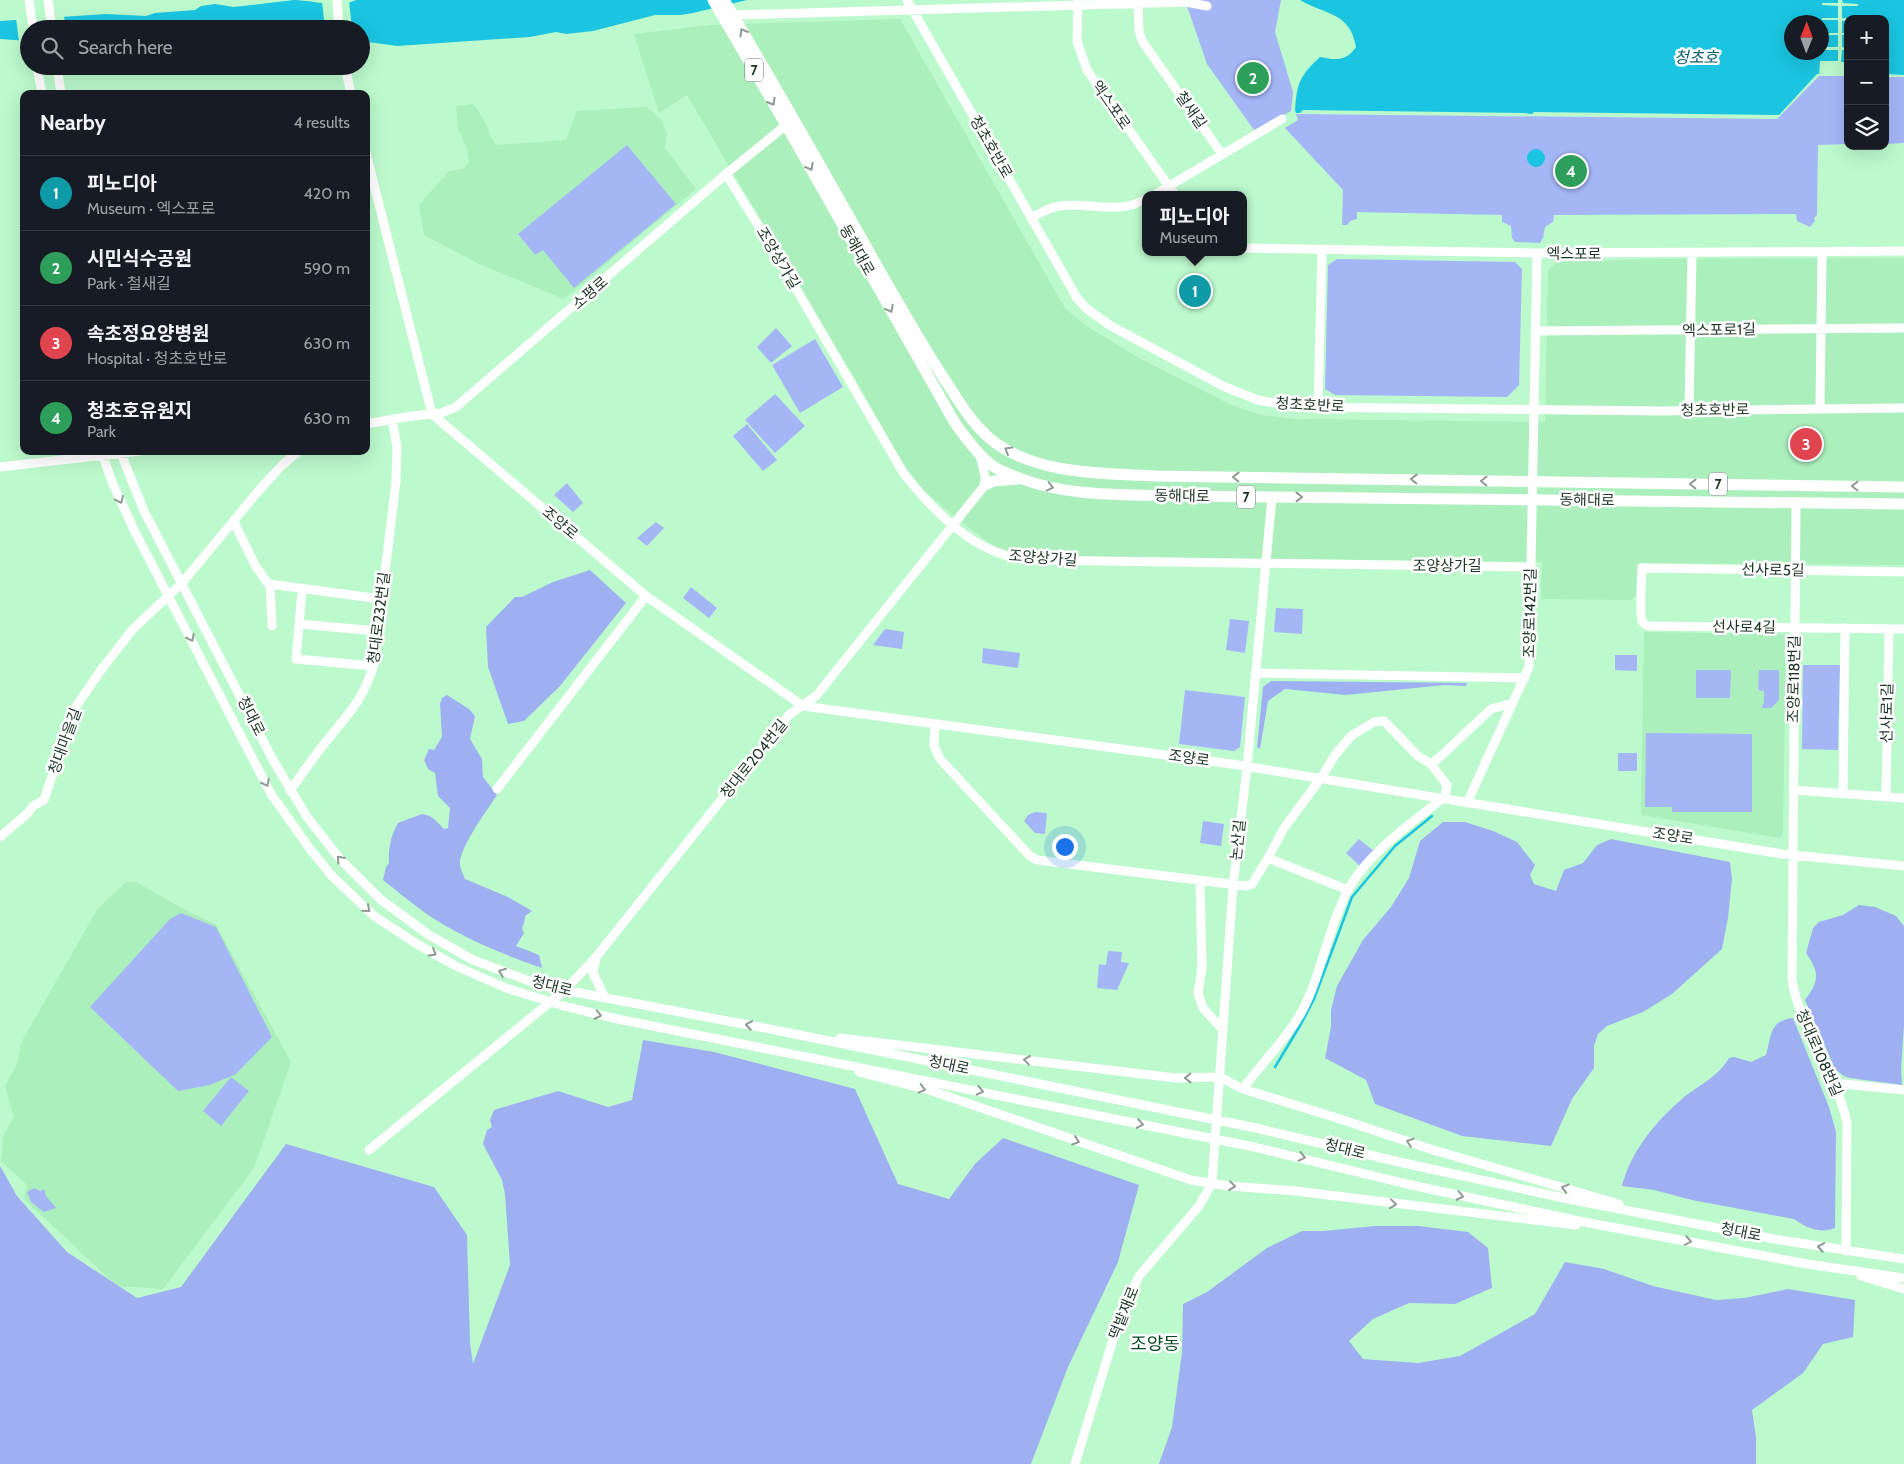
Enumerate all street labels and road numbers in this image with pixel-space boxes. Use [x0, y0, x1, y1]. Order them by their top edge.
road number: 7 [745, 58, 763, 82]
street label: 엑스포로 [1088, 77, 1134, 133]
street label: 철새길 [1172, 88, 1210, 132]
street label: 청초호반로 [966, 113, 1016, 181]
street label: 동해대로 [836, 221, 878, 279]
street label: 조양상가길 [753, 224, 803, 292]
street label: 엑스포로 [1546, 245, 1602, 263]
street label: 소평로 [568, 273, 612, 313]
street label: 엑스포로1길 [1682, 320, 1756, 340]
street label: 청초호반로 [1275, 394, 1345, 416]
street label: 청초호반로 [1680, 400, 1750, 420]
road number: 7 [1709, 472, 1727, 496]
road number: 7 [1237, 486, 1255, 508]
street label: 동해대로 [1154, 487, 1210, 505]
street label: 동해대로 [1559, 491, 1615, 509]
street label: 조양로 [538, 503, 582, 543]
street label: 조양상가길 [1008, 547, 1078, 569]
street label: 조양상가길 [1412, 557, 1482, 575]
street label: 선사로5길 [1741, 560, 1805, 580]
street label: 조양로142번길 [1520, 568, 1540, 658]
street label: 청대로232번길 [364, 571, 394, 665]
street label: 선사로4길 [1712, 617, 1776, 637]
street label: 조양로118번길 [1784, 635, 1804, 723]
street label: 선사로1길 [1877, 683, 1897, 743]
street label: 청대로 [234, 693, 268, 739]
street label: 청대마을길 [45, 705, 85, 777]
street label: 청대로204번길 [717, 716, 791, 802]
street label: 조양로 [1167, 746, 1211, 770]
street label: 논산길 [1227, 818, 1249, 862]
street label: 조양로 [1651, 824, 1695, 848]
street label: 청대로 [530, 972, 574, 1000]
street label: 청대로108번길 [1792, 1007, 1846, 1099]
street label: 청대로 [927, 1052, 971, 1078]
street label: 청대로 [1323, 1135, 1367, 1163]
street label: 청대로 [1719, 1219, 1763, 1245]
street label: 떡밭재로 [1105, 1284, 1143, 1342]

